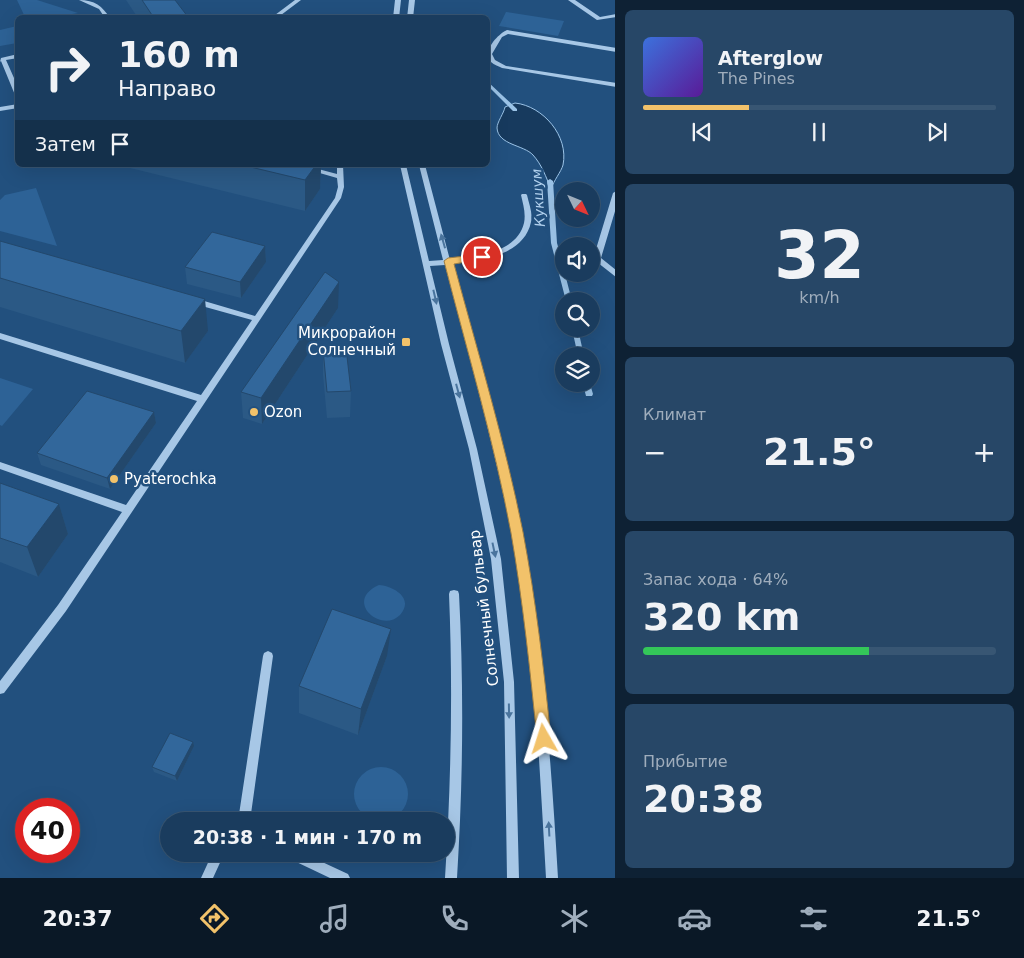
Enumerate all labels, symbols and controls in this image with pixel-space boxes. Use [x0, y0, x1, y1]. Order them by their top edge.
icon: right [35, 35, 100, 100]
text: 160 m [118, 35, 240, 75]
text: Afterglow [718, 47, 823, 69]
text: The Pines [718, 69, 795, 88]
text: Направо [118, 76, 216, 101]
icon: previous [688, 118, 716, 146]
icon: pause [805, 118, 833, 146]
icon: next [923, 118, 951, 146]
icon: arrive [106, 130, 134, 158]
text: Затем [35, 133, 96, 155]
water label: Кукшум [528, 168, 548, 228]
north arrow [555, 182, 600, 228]
map controls [555, 182, 600, 392]
text: 32 [774, 218, 865, 293]
one-way arrow [438, 233, 446, 248]
pin [461, 236, 503, 278]
button: sound [555, 237, 600, 282]
icon: arrive [468, 243, 496, 271]
text: km/h [799, 288, 840, 307]
one-way arrow [431, 290, 439, 305]
button: search [555, 292, 600, 337]
place label: Микрорайон Солнечный [298, 324, 396, 359]
marker: Микрорайон Солнечный [400, 336, 412, 348]
button: layers [555, 347, 600, 392]
one-way arrow [454, 384, 462, 399]
place label: Ozon [264, 403, 302, 421]
text: Климат [643, 405, 706, 424]
marker: Ozon [248, 406, 260, 418]
text: 21.5° [763, 430, 876, 474]
text: − [643, 436, 666, 469]
text: + [973, 436, 996, 469]
place label: Pyaterochka [124, 470, 217, 488]
marker: Pyaterochka [108, 473, 120, 485]
street label: Солнечный бульвар [465, 529, 503, 687]
one-way arrow [490, 542, 498, 557]
text: Запас хода · 64% [643, 570, 788, 589]
text: 320 km [643, 595, 800, 639]
one-way arrow [506, 704, 514, 720]
position arrow [517, 712, 569, 764]
text: Прибытие [643, 752, 728, 771]
text: 20:38 [643, 777, 764, 821]
speed limit sign: 40 [15, 798, 80, 863]
one-way arrow [545, 821, 553, 837]
text: 20:38 · 1 мин · 170 m [193, 826, 422, 848]
icon: directions [197, 901, 232, 936]
icon: music [317, 901, 352, 936]
icon: phone [437, 901, 472, 936]
icon: climate [557, 901, 592, 936]
icon: car [677, 901, 712, 936]
icon: filters [796, 901, 831, 936]
text: 20:37 [42, 906, 112, 931]
text: 21.5° [916, 906, 982, 931]

